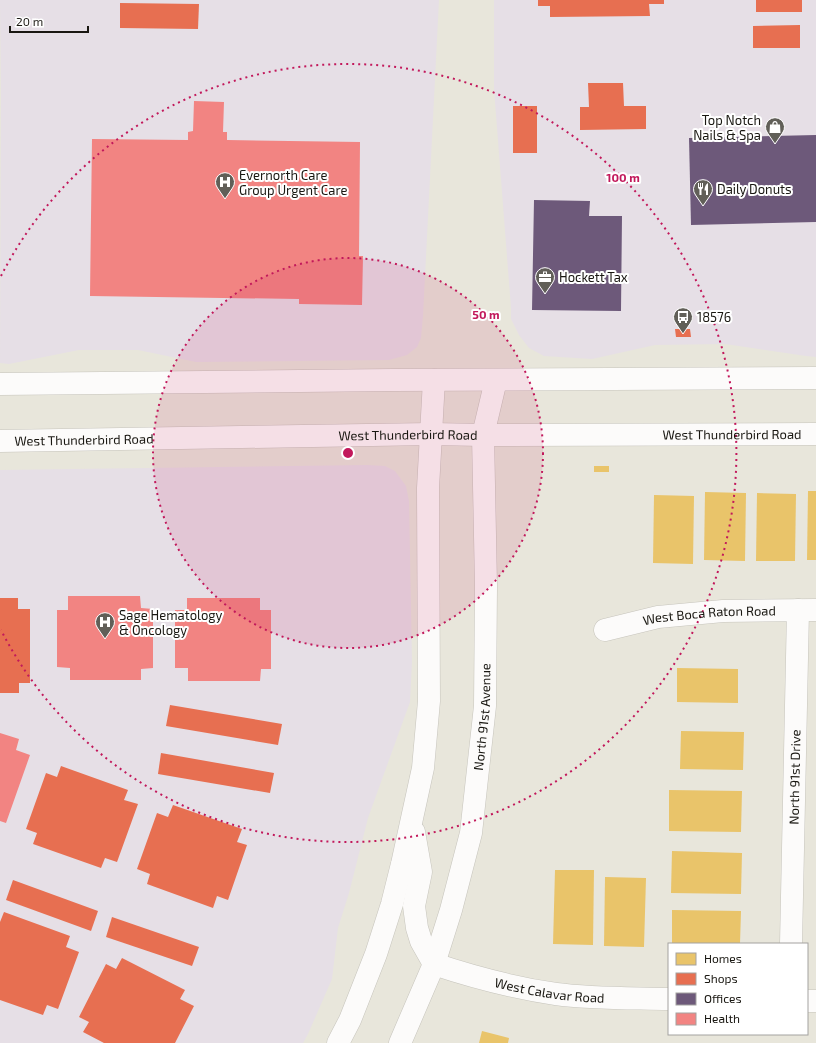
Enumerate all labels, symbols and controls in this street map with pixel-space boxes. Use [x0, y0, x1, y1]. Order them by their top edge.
scale bar [10, 8, 88, 34]
text: 20 m [16, 14, 43, 28]
place label: Top Notch Nails & Spa [693, 112, 761, 143]
shop icon: Top Notch Nails & Spa [764, 116, 786, 144]
place label: Evernorth Care Group Urgent Care [239, 167, 347, 198]
text: 100 m [606, 170, 640, 184]
hospital icon: Evernorth Care Group Urgent Care [214, 171, 236, 199]
restaurant icon: Daily Donuts [692, 178, 714, 206]
place label: Daily Donuts [717, 181, 792, 197]
office icon: Hockett Tax [534, 266, 556, 294]
place label: Hockett Tax [559, 269, 628, 285]
bus stop icon: 18576 [672, 306, 694, 334]
text: 50 m [472, 307, 500, 321]
place label: 18576 [697, 309, 731, 325]
street label: West Thunderbird Road [338, 426, 478, 444]
street label: West Thunderbird Road [662, 426, 802, 442]
street label: West Thunderbird Road [14, 431, 154, 449]
centre of rings [341, 446, 355, 460]
street label: West Boca Raton Road [641, 602, 776, 628]
place label: Sage Hematology & Oncology [119, 607, 223, 638]
hospital icon: Sage Hematology & Oncology [94, 611, 116, 639]
street label: North 91st Avenue [470, 663, 493, 771]
street label: North 91st Drive [786, 729, 803, 825]
legend [668, 943, 808, 1035]
text: Homes [704, 951, 742, 965]
text: Shops [704, 971, 738, 985]
street label: West Calavar Road [493, 974, 605, 1006]
text: Offices [704, 991, 741, 1005]
text: Health [704, 1011, 740, 1025]

